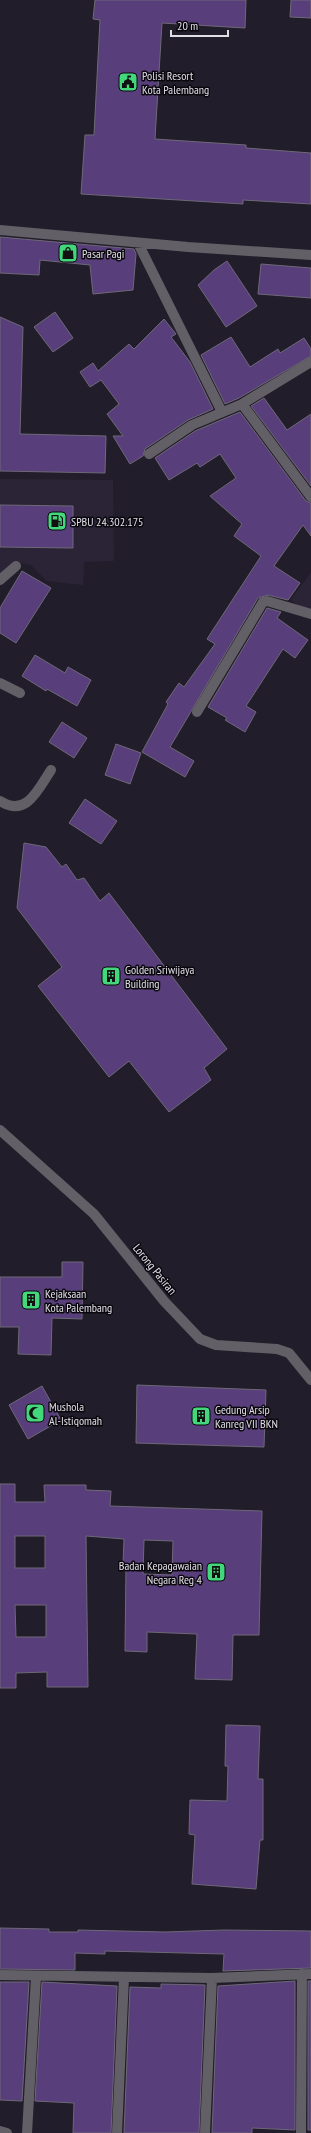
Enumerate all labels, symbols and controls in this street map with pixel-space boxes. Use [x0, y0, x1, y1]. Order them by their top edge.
scale bar [171, 12, 228, 38]
text: 20 m [177, 18, 198, 33]
place label: Polisi Resort Kota Palembang [142, 68, 209, 97]
public building icon: Polisi Resort Kota Palembang [117, 71, 139, 93]
shop icon: Pasar Pagi [57, 242, 79, 264]
place label: Pasar Pagi [82, 246, 124, 261]
fuel station icon: SPBU 24.302.175 [46, 510, 68, 532]
place label: SPBU 24.302.175 [71, 514, 143, 529]
place label: Golden Sriwijaya Building [125, 962, 194, 991]
building icon: Golden Sriwijaya Building [100, 965, 122, 987]
street label: Lorong Pasiran [130, 1241, 180, 1297]
place label: Kejaksaan Kota Palembang [45, 1286, 112, 1315]
building icon: Kejaksaan Kota Palembang [20, 1289, 42, 1311]
place label: Mushola Al-Istiqomah [49, 1399, 102, 1428]
mosque icon: Mushola Al-Istiqomah [24, 1402, 46, 1424]
place label: Gedung Arsip Kanreg VII BKN [215, 1402, 278, 1431]
building icon: Gedung Arsip Kanreg VII BKN [190, 1405, 212, 1427]
place label: Badan Kepagawaian Negara Reg 4 [119, 1558, 203, 1587]
building icon: Badan Kepagawaian Negara Reg 4 [205, 1561, 227, 1583]

